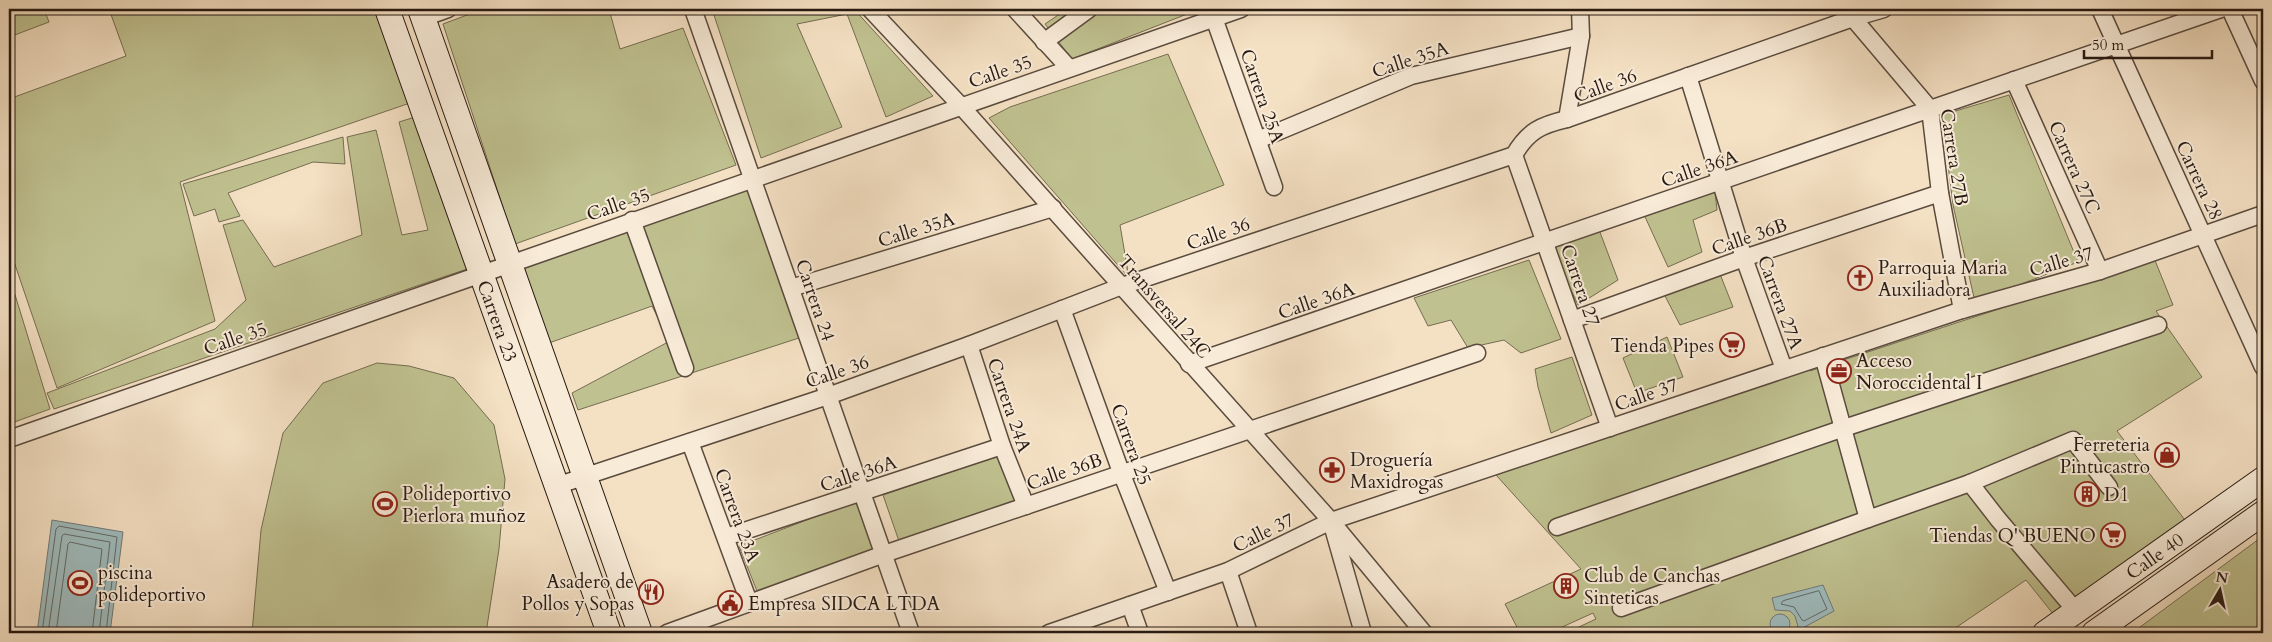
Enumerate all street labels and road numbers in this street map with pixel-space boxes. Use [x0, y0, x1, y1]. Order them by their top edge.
street label: Calle 35A [1369, 35, 1452, 85]
street label: Carrera 25A [1234, 46, 1291, 148]
street label: Calle 35 [965, 49, 1036, 95]
street label: Calle 36 [1570, 63, 1641, 109]
street label: Carrera 27B [1934, 107, 1975, 208]
street label: Carrera 27C [2042, 117, 2106, 218]
street label: Carrera 28 [2169, 136, 2229, 224]
street label: Calle 36A [1658, 144, 1741, 194]
street label: Calle 35 [583, 182, 654, 228]
street label: Calle 35A [875, 206, 958, 254]
street label: Calle 36 [1183, 211, 1254, 257]
street label: Calle 36B [1708, 212, 1791, 262]
street label: Calle 37 [2026, 240, 2097, 283]
street label: Carrera 27 [1554, 241, 1606, 330]
street label: Transversal 24C [1112, 249, 1217, 364]
street label: Carrera 27A [1751, 252, 1809, 353]
street label: Carrera 24 [789, 256, 841, 345]
street label: Calle 36A [1275, 276, 1358, 326]
street label: Carrera 23 [471, 277, 523, 366]
street label: Calle 35 [200, 316, 271, 362]
street label: Calle 36 [802, 349, 873, 395]
street label: Carrera 24A [981, 355, 1038, 457]
street label: Calle 37 [1611, 372, 1682, 418]
street label: Carrera 25 [1104, 400, 1158, 489]
street label: Calle 36B [1023, 447, 1106, 497]
street label: Calle 36A [817, 449, 900, 499]
street label: Carrera 23A [708, 465, 766, 566]
street label: Calle 37 [1228, 507, 1299, 559]
street label: Calle 40 [2121, 527, 2190, 586]

